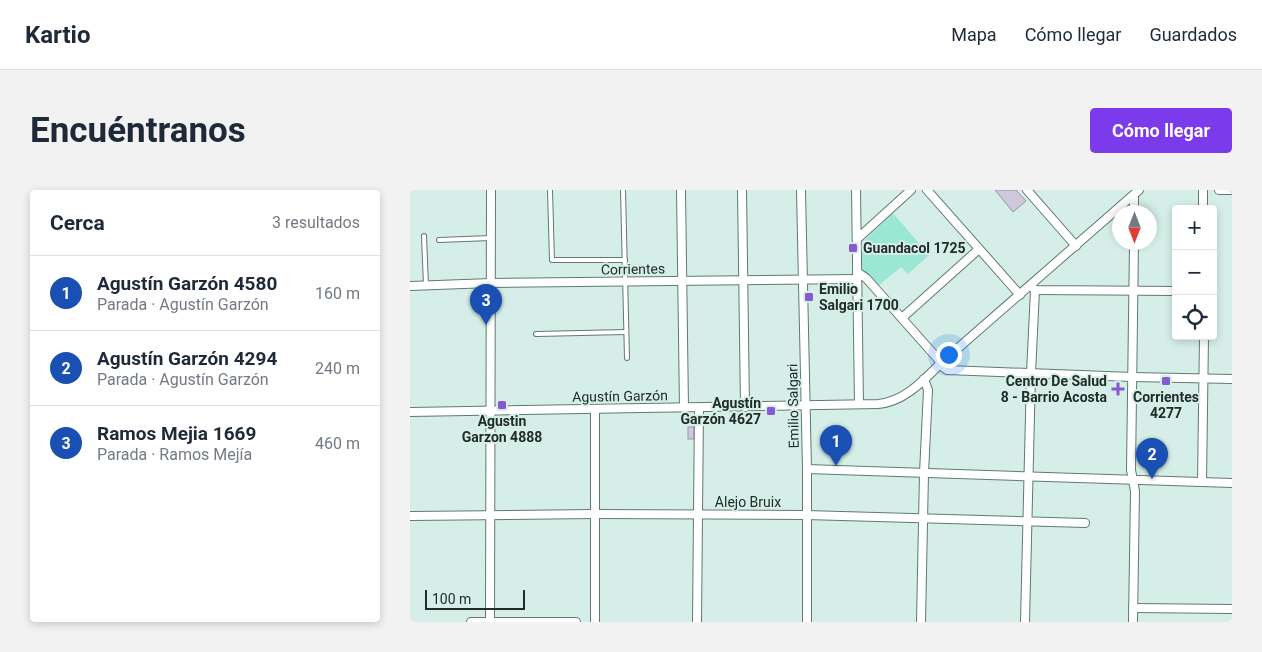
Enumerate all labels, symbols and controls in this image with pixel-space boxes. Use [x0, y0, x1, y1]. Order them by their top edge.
text: Kartio [25, 21, 91, 49]
text: Mapa [951, 24, 997, 45]
text: Cómo llegar [1025, 24, 1121, 45]
text: Guardados [1149, 24, 1237, 45]
button: Cómo llegar [1090, 108, 1232, 153]
text: Encuéntranos [30, 110, 246, 151]
north arrow [1112, 205, 1157, 250]
map controls [1172, 205, 1217, 340]
button: + [1172, 205, 1217, 250]
text: Cerca [50, 211, 105, 235]
text: 3 resultados [272, 213, 360, 232]
place label: Guandacol 1725 [863, 240, 966, 256]
marker: Guandacol 1725 [847, 242, 859, 254]
button: − [1172, 250, 1217, 295]
street label: Corrientes [601, 260, 665, 278]
text: Agustín Garzón 4580 [97, 272, 277, 295]
place label: Emilio Salgari 1700 [819, 281, 899, 313]
text: 1 [61, 284, 71, 303]
text: 160 m [315, 284, 360, 303]
pin: 3 [470, 284, 502, 325]
marker: Emilio Salgari 1700 [803, 291, 815, 303]
text: Parada · Agustín Garzón [97, 295, 269, 314]
button: locate [1172, 295, 1217, 340]
your location [936, 342, 962, 368]
text: Agustín Garzón 4294 [97, 347, 277, 370]
text: 2 [61, 359, 71, 378]
text: 240 m [315, 359, 360, 378]
street label: Emilio Salgari [784, 363, 802, 449]
text: Parada · Agustín Garzón [97, 370, 269, 389]
place label: Centro De Salud 8 - Barrio Acosta [1001, 373, 1107, 405]
marker: Corrientes 4277 [1160, 375, 1172, 387]
marker: Centro De Salud 8 - Barrio Acosta [1111, 382, 1125, 396]
street label: Agustín Garzón [572, 387, 668, 405]
place label: Corrientes 4277 [1133, 389, 1199, 421]
place label: Agustín Garzón 4627 [680, 395, 761, 427]
marker: Agustin Garzon 4888 [496, 399, 508, 411]
marker: Agustín Garzón 4627 [765, 405, 777, 417]
place label: Agustin Garzon 4888 [462, 413, 542, 445]
text: Ramos Mejia 1669 [97, 422, 256, 445]
pin: 1 [820, 425, 852, 466]
text: 3 [61, 434, 71, 453]
text: 460 m [315, 434, 360, 453]
pin: 2 [1136, 438, 1168, 479]
text: Parada · Ramos Mejía [97, 445, 252, 464]
street label: Alejo Bruix [715, 494, 781, 510]
scale bar [425, 587, 525, 610]
text: 100 m [432, 591, 471, 607]

